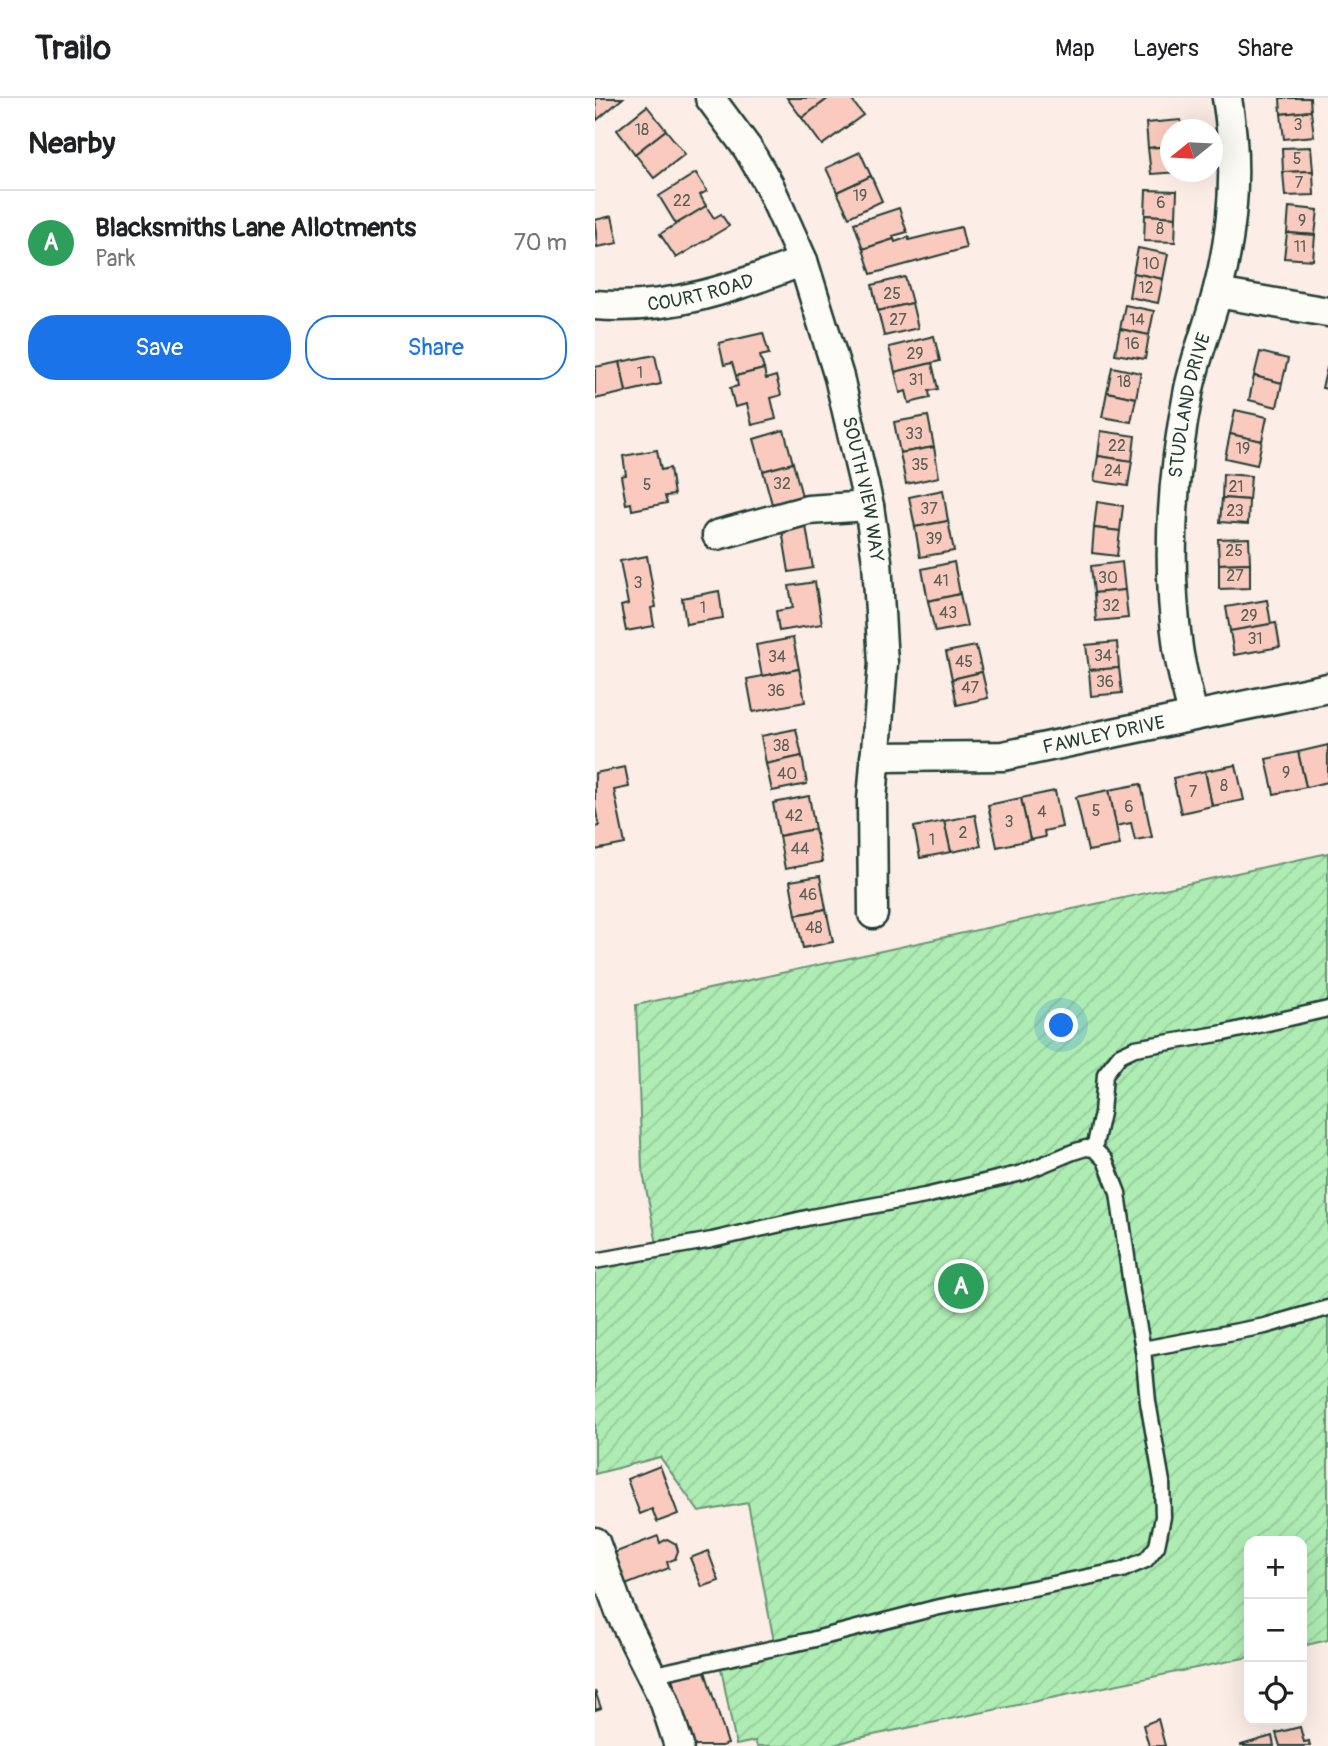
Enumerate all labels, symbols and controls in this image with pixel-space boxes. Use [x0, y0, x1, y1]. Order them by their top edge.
text: Trailo [35, 28, 111, 69]
text: Map [1055, 34, 1095, 63]
text: Layers [1133, 34, 1199, 63]
text: Share [1237, 34, 1293, 63]
house number: 3 [1294, 115, 1303, 135]
north arrow [1160, 119, 1223, 182]
house number: 18 [635, 120, 649, 140]
text: Nearby [28, 125, 115, 162]
house number: 5 [1293, 149, 1301, 169]
house number: 7 [1295, 173, 1304, 193]
house number: 19 [853, 186, 867, 206]
house number: 22 [673, 191, 691, 211]
house number: 6 [1156, 193, 1166, 213]
house number: 9 [1298, 211, 1306, 231]
text: Blacksmiths Lane Allotments [95, 212, 416, 244]
house number: 8 [1156, 219, 1164, 239]
text: A [44, 228, 58, 257]
text: 70 m [514, 228, 567, 257]
house number: 11 [1294, 237, 1306, 257]
text: Park [95, 244, 135, 273]
house number: 10 [1142, 254, 1160, 274]
street label: COURT ROAD [646, 268, 757, 317]
house number: 12 [1138, 278, 1154, 298]
house number: 25 [883, 284, 901, 304]
house number: 27 [889, 310, 907, 330]
house number: 14 [1129, 310, 1145, 330]
button: Save [28, 315, 291, 380]
button: Share [305, 315, 567, 380]
street label: STUDLAND DRIVE [1164, 330, 1216, 479]
house number: 16 [1124, 334, 1140, 354]
house number: 29 [906, 344, 924, 364]
house number: 1 [637, 363, 643, 383]
house number: 31 [908, 370, 924, 390]
house number: 18 [1117, 372, 1131, 392]
street label: SOUTH VIEW WAY [837, 414, 889, 564]
house number: 33 [905, 424, 923, 444]
house number: 22 [1108, 436, 1126, 456]
house number: 19 [1236, 439, 1250, 459]
house number: 35 [911, 455, 929, 475]
house number: 24 [1104, 461, 1122, 481]
house number: 32 [773, 474, 791, 494]
house number: 5 [643, 475, 651, 495]
house number: 21 [1228, 477, 1244, 497]
house number: 37 [920, 499, 938, 519]
house number: 23 [1226, 501, 1244, 521]
house number: 39 [925, 529, 943, 549]
house number: 25 [1225, 541, 1243, 561]
house number: 27 [1226, 566, 1244, 586]
house number: 30 [1098, 568, 1118, 588]
house number: 41 [933, 571, 949, 591]
house number: 3 [634, 573, 643, 593]
house number: 32 [1102, 596, 1120, 616]
house number: 1 [700, 598, 706, 618]
house number: 43 [939, 603, 957, 623]
house number: 29 [1240, 606, 1258, 626]
house number: 31 [1247, 629, 1263, 649]
house number: 34 [1094, 646, 1112, 666]
house number: 34 [768, 647, 786, 667]
house number: 45 [955, 652, 973, 672]
house number: 36 [1096, 672, 1114, 692]
house number: 47 [961, 678, 979, 698]
house number: 36 [767, 681, 785, 701]
street label: FAWLEY DRIVE [1041, 710, 1167, 759]
house number: 38 [773, 736, 790, 756]
house number: 9 [1282, 763, 1290, 783]
house number: 40 [777, 764, 797, 784]
house number: 8 [1220, 776, 1228, 796]
house number: 7 [1189, 782, 1198, 802]
house number: 6 [1124, 797, 1134, 817]
house number: 5 [1092, 801, 1100, 821]
house number: 4 [1037, 802, 1047, 822]
house number: 42 [785, 806, 803, 826]
house number: 3 [1005, 812, 1014, 832]
house number: 2 [959, 823, 968, 843]
house number: 1 [929, 830, 935, 850]
house number: 44 [791, 839, 809, 859]
house number: 46 [799, 885, 817, 905]
house number: 48 [805, 918, 823, 938]
your location [1044, 1008, 1078, 1042]
pin: A [938, 1260, 984, 1312]
map controls [1244, 1536, 1307, 1725]
button: + [1244, 1536, 1307, 1599]
button: − [1244, 1599, 1307, 1662]
button: locate [1244, 1662, 1307, 1725]

